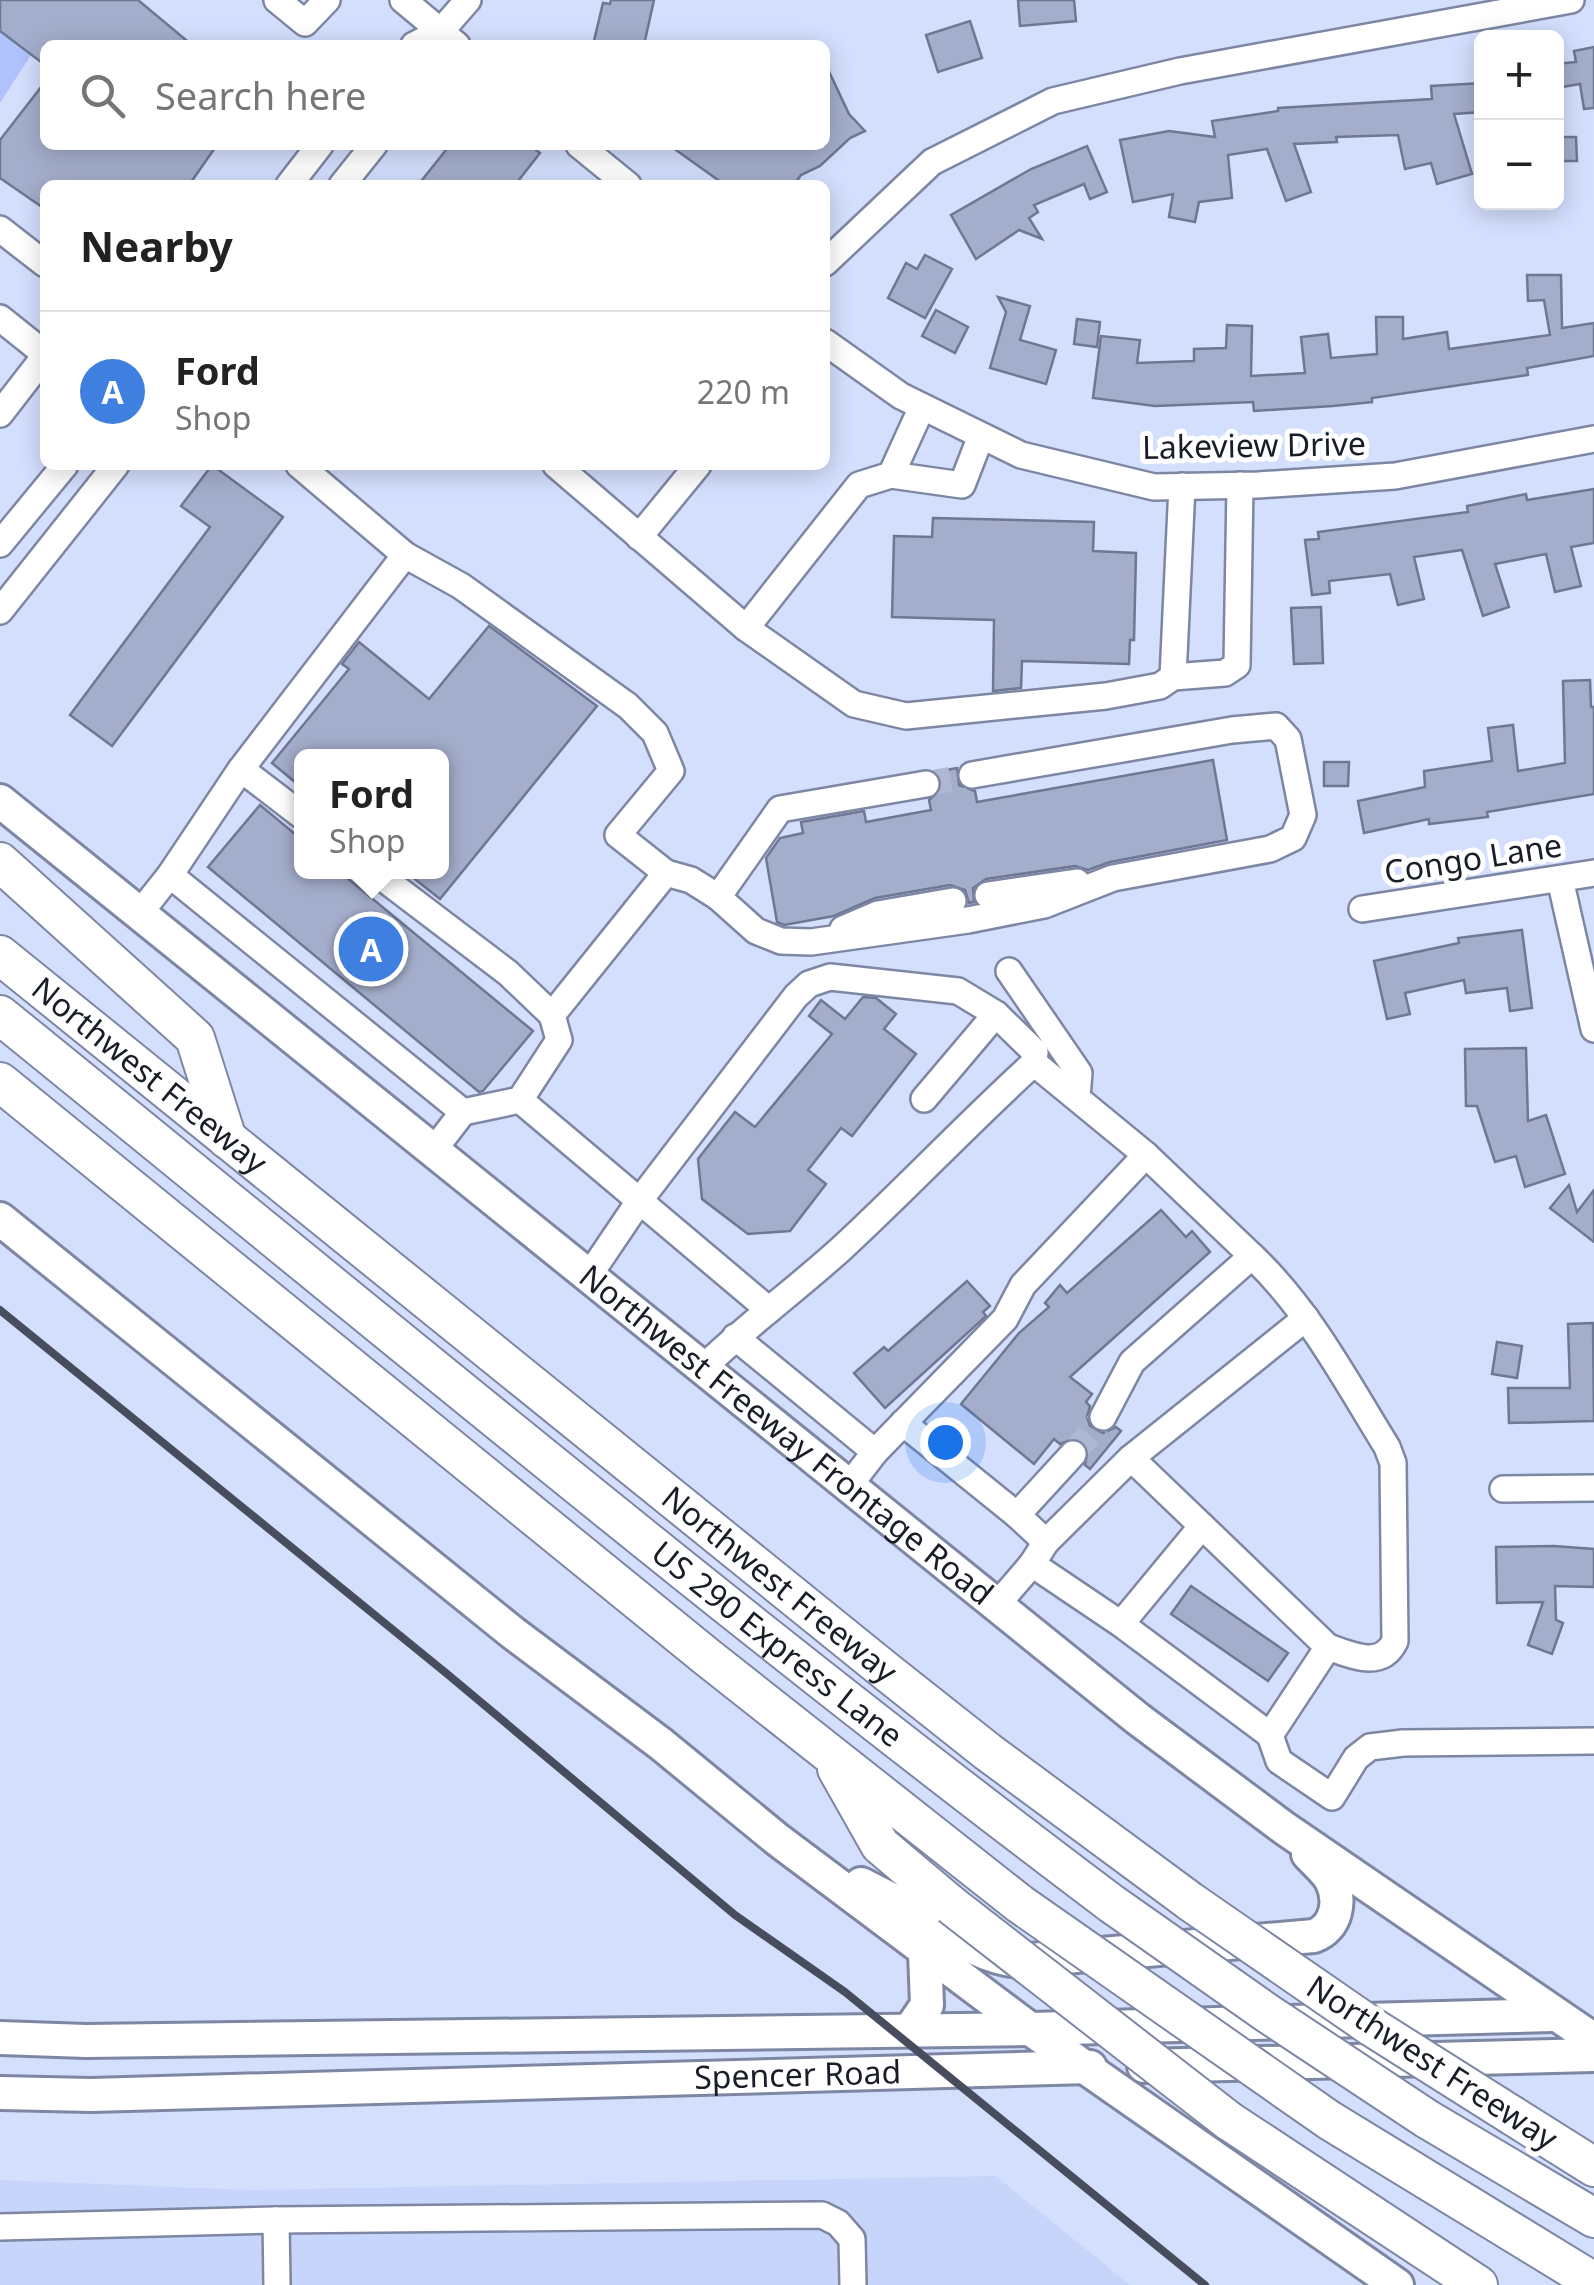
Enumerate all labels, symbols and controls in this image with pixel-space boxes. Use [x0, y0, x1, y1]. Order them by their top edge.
map controls [1474, 30, 1564, 210]
button: + [1474, 30, 1564, 120]
search box [40, 40, 830, 150]
icon: search [75, 68, 130, 123]
text: Search here [155, 69, 366, 121]
button: − [1474, 120, 1564, 210]
text: Nearby [80, 217, 233, 274]
text: Ford [175, 344, 260, 396]
text: A [101, 370, 124, 413]
text: 220 m [697, 370, 790, 413]
text: Shop [175, 396, 251, 439]
street label: Lakeview Drive [1142, 421, 1366, 468]
popup [294, 749, 449, 879]
text: Ford [329, 767, 414, 819]
text: Shop [329, 819, 405, 862]
street label: Congo Lane [1381, 822, 1565, 893]
pin: A [338, 912, 404, 986]
street label: Northwest Freeway [24, 966, 277, 1183]
street label: Northwest Freeway Frontage Road [571, 1258, 999, 1614]
your location [920, 1417, 971, 1468]
street label: Northwest Freeway [654, 1479, 904, 1691]
street label: US 290 Express Lane [643, 1530, 913, 1756]
street label: Northwest Freeway [1299, 1965, 1567, 2159]
street label: Spencer Road [694, 2049, 902, 2098]

